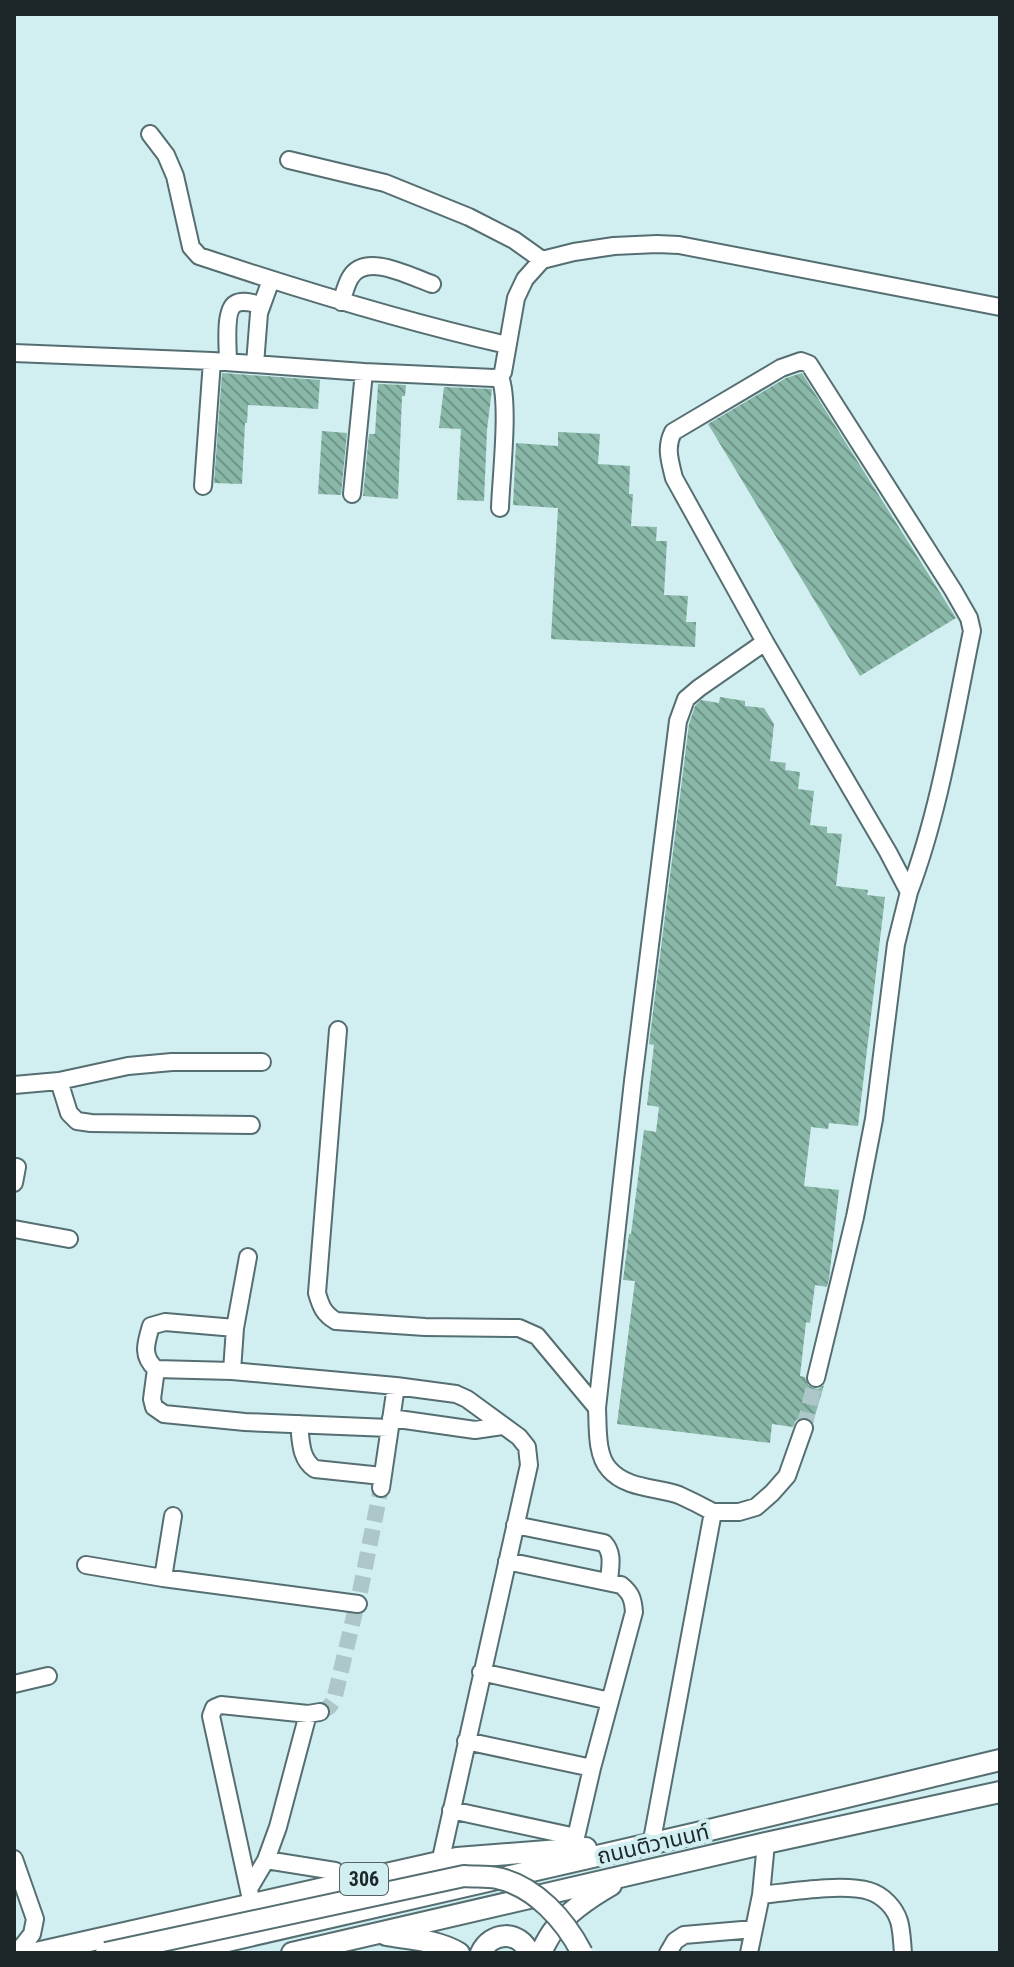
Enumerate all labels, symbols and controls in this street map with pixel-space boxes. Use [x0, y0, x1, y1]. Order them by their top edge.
street label: ถนนติวานนท์ [594, 1819, 712, 1869]
road number: 306 [340, 1863, 388, 1895]

